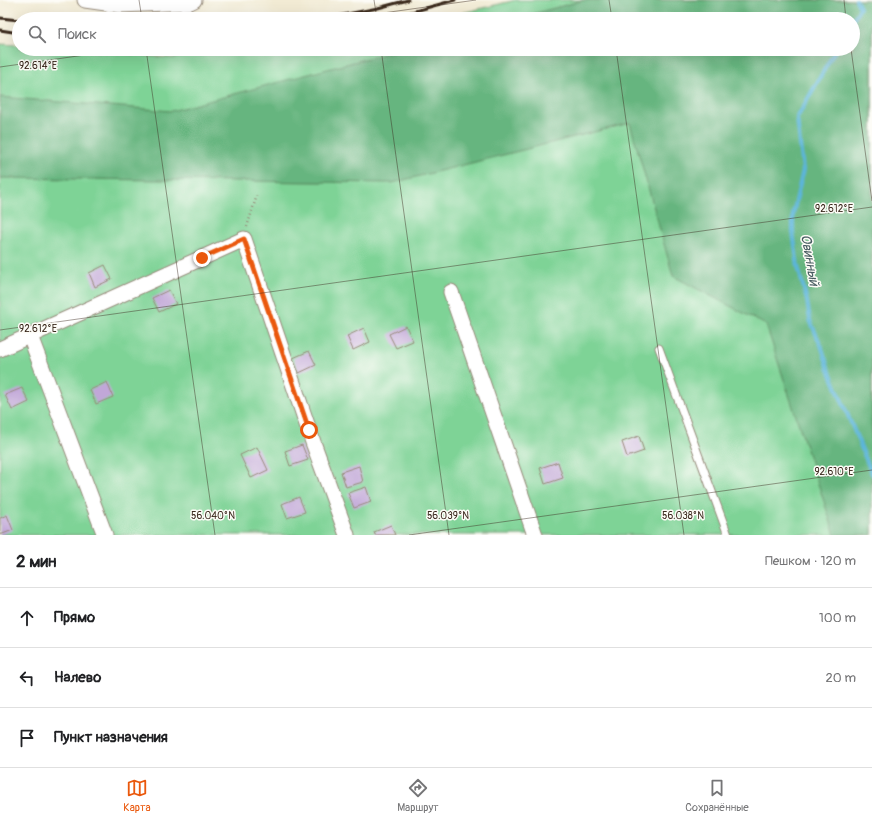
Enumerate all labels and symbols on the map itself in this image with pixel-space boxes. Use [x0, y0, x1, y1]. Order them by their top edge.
text: 92.614°E [19, 60, 57, 72]
text: 92.612°E [815, 203, 853, 215]
water label: Овинный [797, 233, 823, 288]
route end [193, 249, 211, 267]
text: 92.612°E [19, 323, 57, 335]
route start [300, 421, 318, 439]
text: 92.610°E [814, 466, 854, 478]
text: 56.040°N [191, 510, 235, 522]
text: 56.039°N [427, 510, 469, 522]
text: 56.038°N [662, 510, 704, 522]

